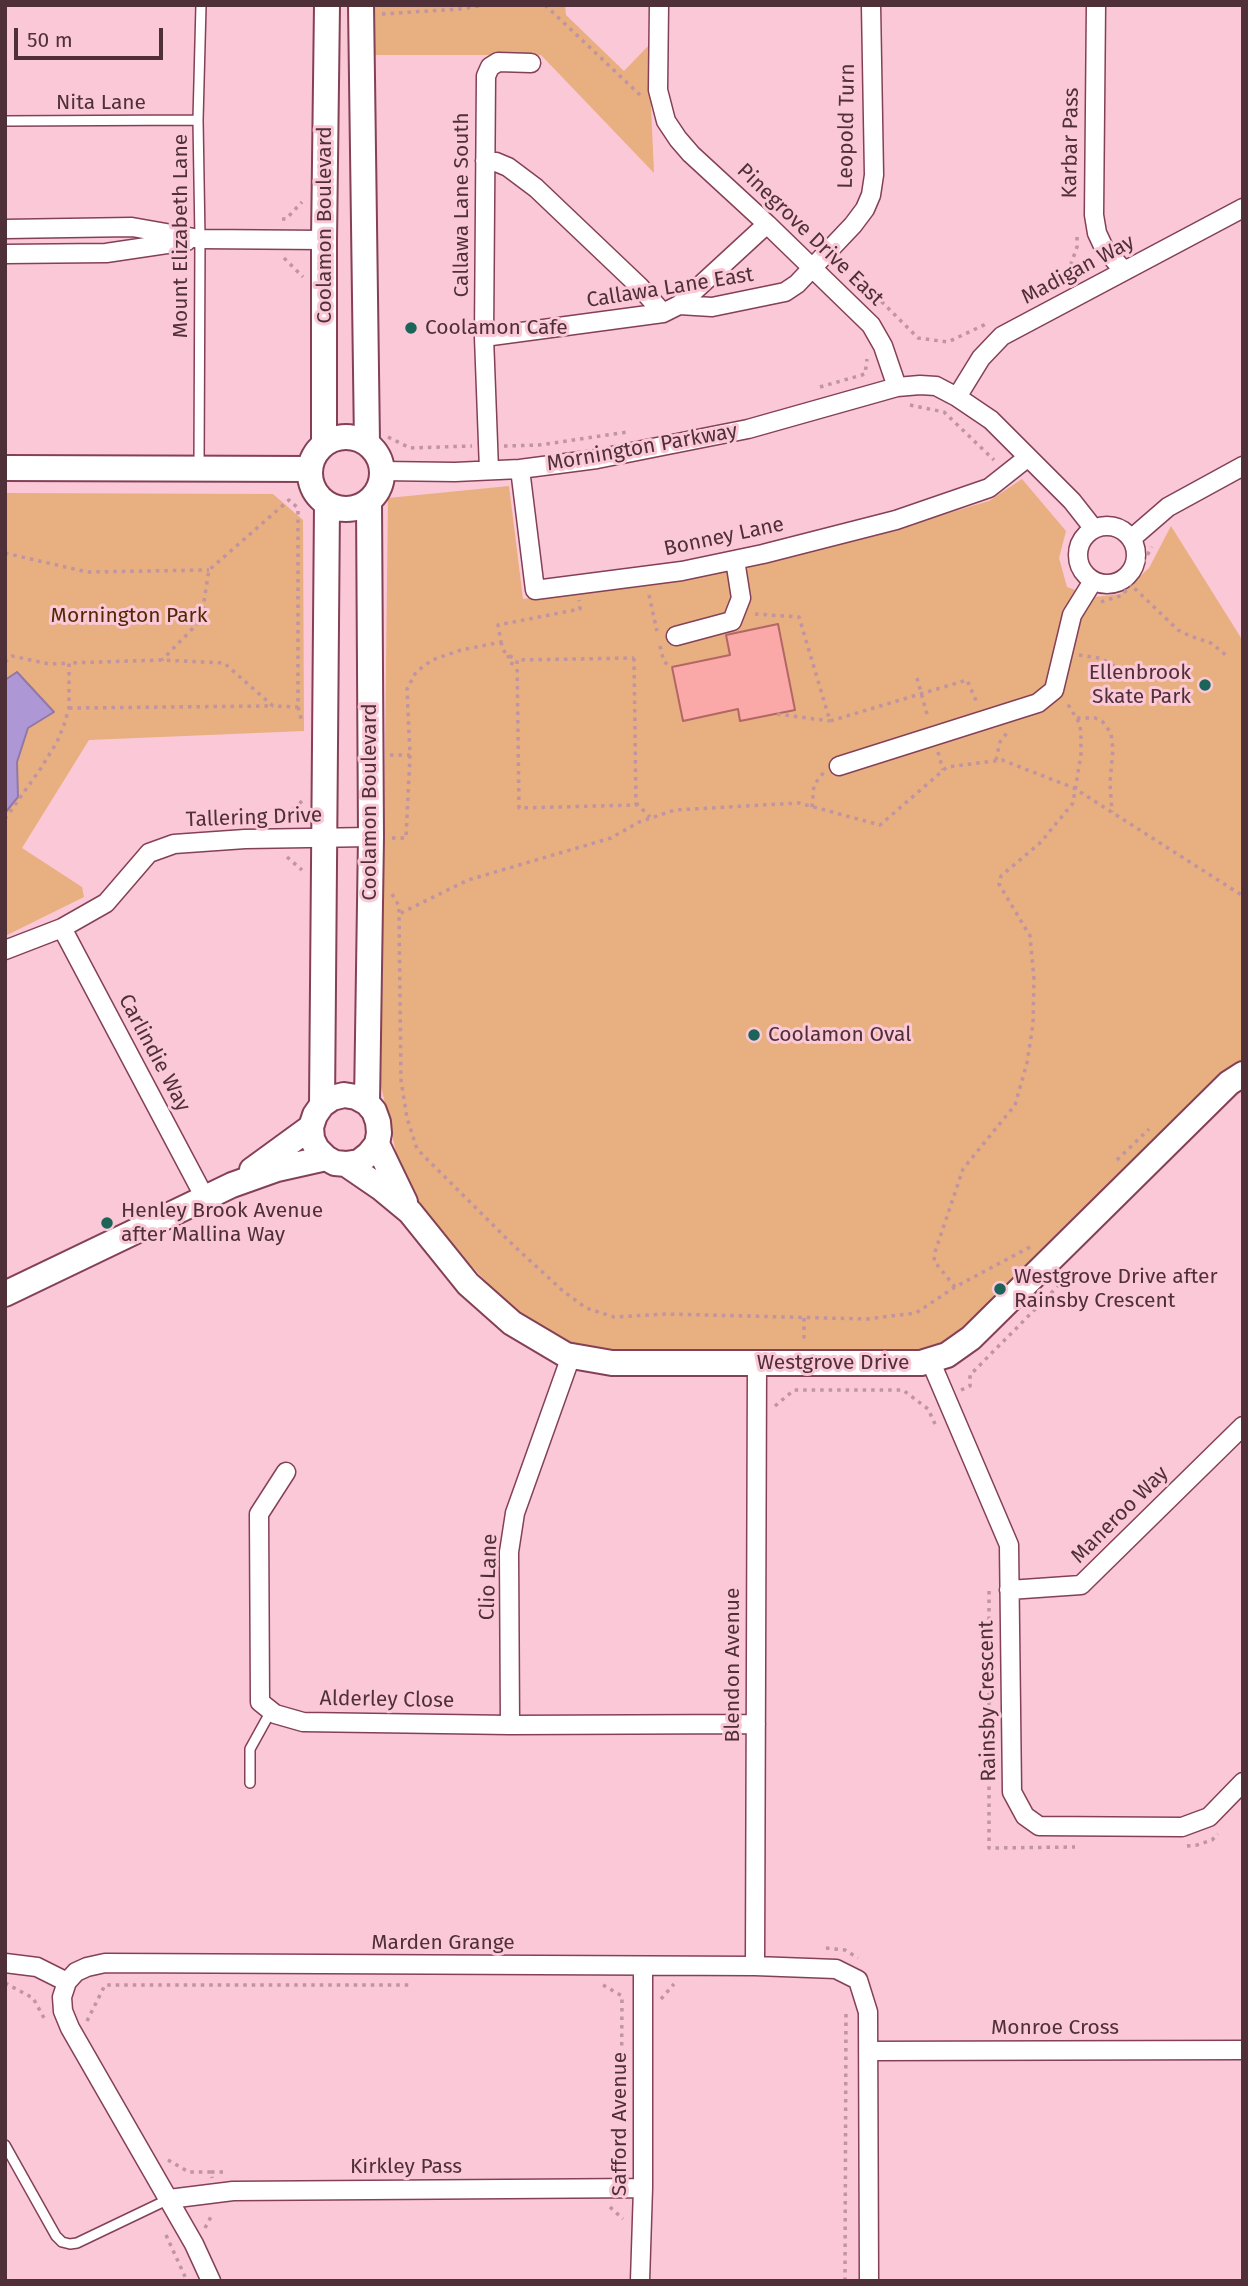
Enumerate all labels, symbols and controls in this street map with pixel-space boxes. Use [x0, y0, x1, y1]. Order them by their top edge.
scale bar [18, 14, 166, 58]
text: 50 m [27, 27, 73, 53]
street label: Leopold Turn [833, 63, 861, 189]
street label: Karbar Pass [1057, 87, 1085, 199]
street label: Nita Lane [56, 90, 146, 116]
street label: Callawa Lane South [449, 113, 475, 297]
street label: Coolamon Boulevard [312, 126, 338, 324]
street label: Mount Elizabeth Lane [168, 134, 194, 338]
street label: Pinegrove Drive East [731, 159, 889, 311]
street label: Madigan Way [1017, 230, 1139, 310]
street label: Callawa Lane East [585, 262, 755, 314]
place label: Coolamon Cafe [425, 315, 568, 341]
marker: Coolamon Cafe [403, 320, 419, 336]
street label: Mornington Parkway [545, 419, 739, 477]
street label: Bonney Lane [662, 512, 786, 562]
park label: Mornington Park [51, 603, 207, 629]
place label: Ellenbrook Skate Park [1089, 660, 1191, 710]
marker: Ellenbrook Skate Park [1197, 677, 1213, 693]
street label: Coolamon Boulevard [357, 703, 383, 901]
street label: Tallering Drive [185, 803, 323, 833]
street label: Carlindie Way [113, 990, 195, 1116]
place label: Coolamon Oval [768, 1022, 911, 1048]
marker: Coolamon Oval [746, 1027, 762, 1043]
place label: Henley Brook Avenue after Mallina Way [121, 1198, 323, 1248]
marker: Henley Brook Avenue after Mallina Way [99, 1215, 115, 1231]
place label: Westgrove Drive after Rainsby Crescent [1014, 1264, 1218, 1314]
marker: Westgrove Drive after Rainsby Crescent [992, 1281, 1008, 1297]
street label: Westgrove Drive [757, 1350, 909, 1376]
street label: Maneroo Way [1066, 1461, 1174, 1569]
street label: Clio Lane [475, 1533, 503, 1621]
street label: Blendon Avenue [720, 1588, 746, 1742]
street label: Rainsby Crescent [974, 1620, 1002, 1782]
street label: Alderley Close [319, 1686, 455, 1714]
street label: Marden Grange [371, 1930, 515, 1956]
street label: Monroe Cross [991, 2015, 1119, 2041]
street label: Safford Avenue [607, 2052, 633, 2196]
street label: Kirkley Pass [350, 2154, 462, 2180]

